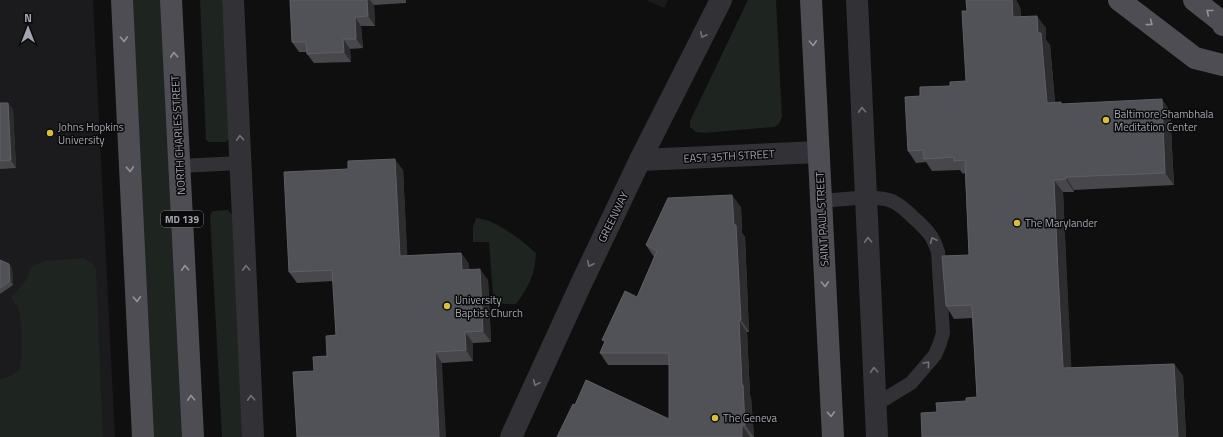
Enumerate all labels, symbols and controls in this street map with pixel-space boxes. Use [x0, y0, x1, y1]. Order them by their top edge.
north arrow [8, 8, 48, 48]
text: N [24, 10, 32, 26]
one-way arrow [1207, 10, 1214, 17]
one-way arrow [1146, 19, 1153, 26]
one-way arrow [701, 31, 708, 38]
one-way arrow [119, 36, 128, 42]
one-way arrow [809, 40, 818, 46]
one-way arrow [169, 51, 178, 58]
street label: NORTH CHARLES STREET [167, 75, 189, 195]
place label: Baltimore Shambhala Meditation Center [1114, 106, 1214, 135]
one-way arrow [857, 107, 866, 113]
marker: Baltimore Shambhala Meditation Center [1101, 115, 1111, 125]
place label: Johns Hopkins University [58, 119, 124, 148]
marker: Johns Hopkins University [45, 128, 55, 138]
one-way arrow [235, 135, 244, 141]
street label: EAST 35TH STREET [683, 146, 775, 166]
one-way arrow [126, 166, 135, 172]
street label: SAINT PAUL STREET [812, 171, 832, 267]
street label: GREENWAY [594, 189, 632, 245]
road number: MD 139 [161, 211, 203, 227]
place label: The Marylander [1025, 215, 1098, 231]
marker: The Marylander [1012, 218, 1022, 228]
one-way arrow [930, 236, 938, 244]
one-way arrow [863, 237, 872, 243]
one-way arrow [587, 260, 595, 268]
one-way arrow [180, 265, 189, 271]
one-way arrow [241, 265, 250, 271]
one-way arrow [821, 282, 829, 288]
place label: University Baptist Church [455, 292, 523, 321]
one-way arrow [132, 296, 141, 302]
marker: University Baptist Church [442, 301, 452, 311]
one-way arrow [922, 361, 930, 369]
one-way arrow [869, 367, 878, 373]
one-way arrow [533, 378, 541, 386]
one-way arrow [187, 395, 196, 401]
one-way arrow [247, 395, 256, 401]
place label: The Geneva [723, 410, 778, 426]
one-way arrow [827, 411, 836, 417]
marker: The Geneva [710, 413, 720, 423]

